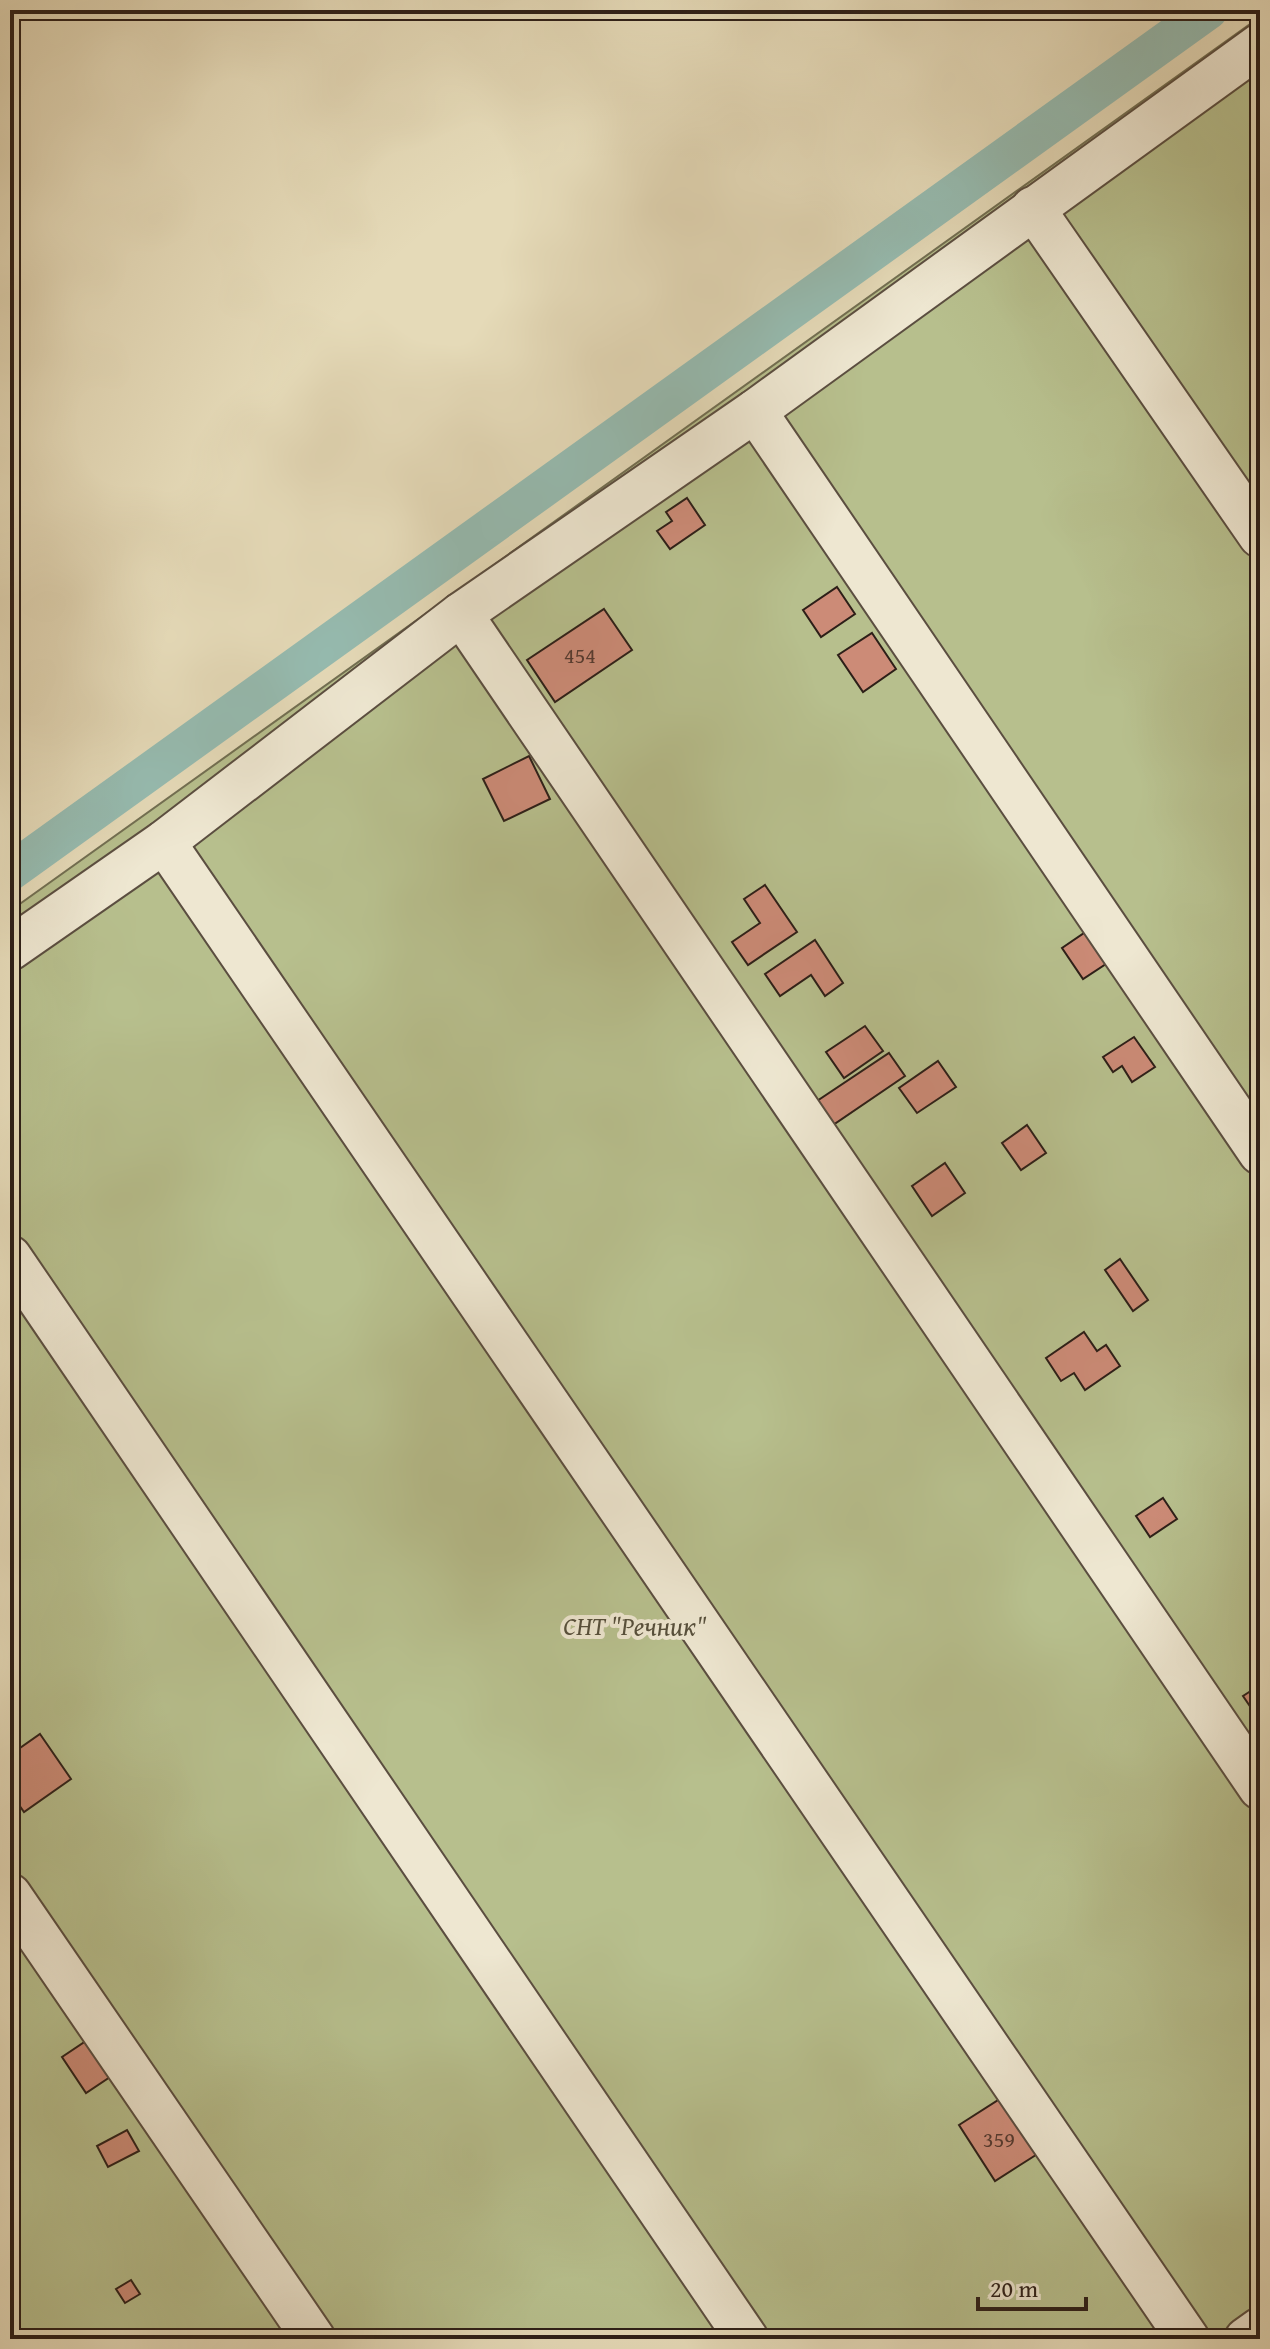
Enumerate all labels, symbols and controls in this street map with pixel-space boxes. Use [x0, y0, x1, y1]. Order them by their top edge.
house number: 454 [564, 639, 596, 671]
park label: СНТ "Речник" [563, 1606, 707, 1645]
house number: 359 [983, 2123, 1015, 2155]
scale bar [978, 2261, 1086, 2311]
text: 20 m [990, 2271, 1038, 2306]

